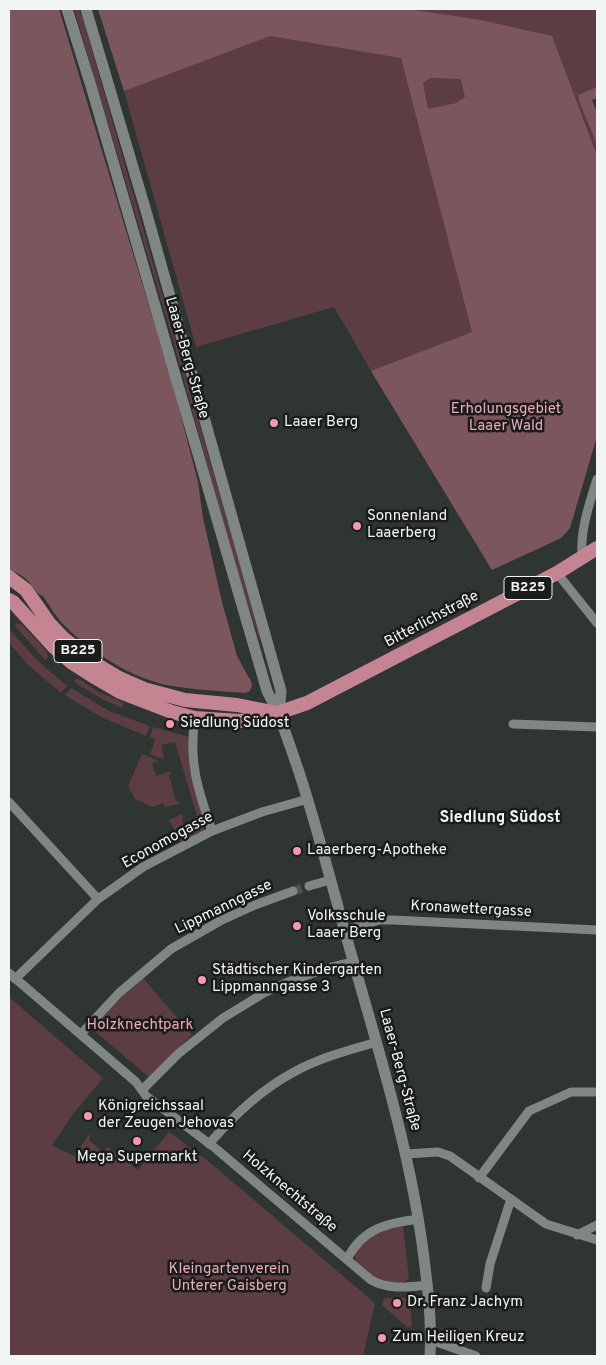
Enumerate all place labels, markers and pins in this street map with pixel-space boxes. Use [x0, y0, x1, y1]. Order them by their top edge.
place label: Laaer Berg [284, 414, 358, 432]
marker: Laaer Berg [268, 417, 280, 429]
place label: Sonnenland Laaerberg [367, 508, 447, 543]
marker: Sonnenland Laaerberg [351, 520, 363, 532]
place label: Siedlung Südost [180, 715, 289, 733]
marker: Siedlung Südost [164, 718, 176, 730]
place label: Laaerberg-Apotheke [307, 842, 447, 860]
marker: Laaerberg-Apotheke [291, 845, 303, 857]
place label: Volksschule Laaer Berg [307, 908, 386, 943]
marker: Volksschule Laaer Berg [291, 920, 303, 932]
place label: Städtischer Kindergarten Lippmanngasse 3 [212, 962, 382, 997]
marker: Städtischer Kindergarten Lippmanngasse 3 [196, 974, 208, 986]
place label: Königreichssaal der Zeugen Jehovas [98, 1098, 234, 1133]
marker: Königreichssaal der Zeugen Jehovas [82, 1110, 94, 1122]
marker: Mega Supermarkt [131, 1135, 143, 1147]
place label: Mega Supermarkt [77, 1149, 197, 1167]
place label: Dr. Franz Jachym [407, 1294, 523, 1312]
marker: Dr. Franz Jachym [391, 1297, 403, 1309]
place label: Zum Heiligen Kreuz [392, 1329, 525, 1347]
marker: Zum Heiligen Kreuz [376, 1332, 388, 1344]

